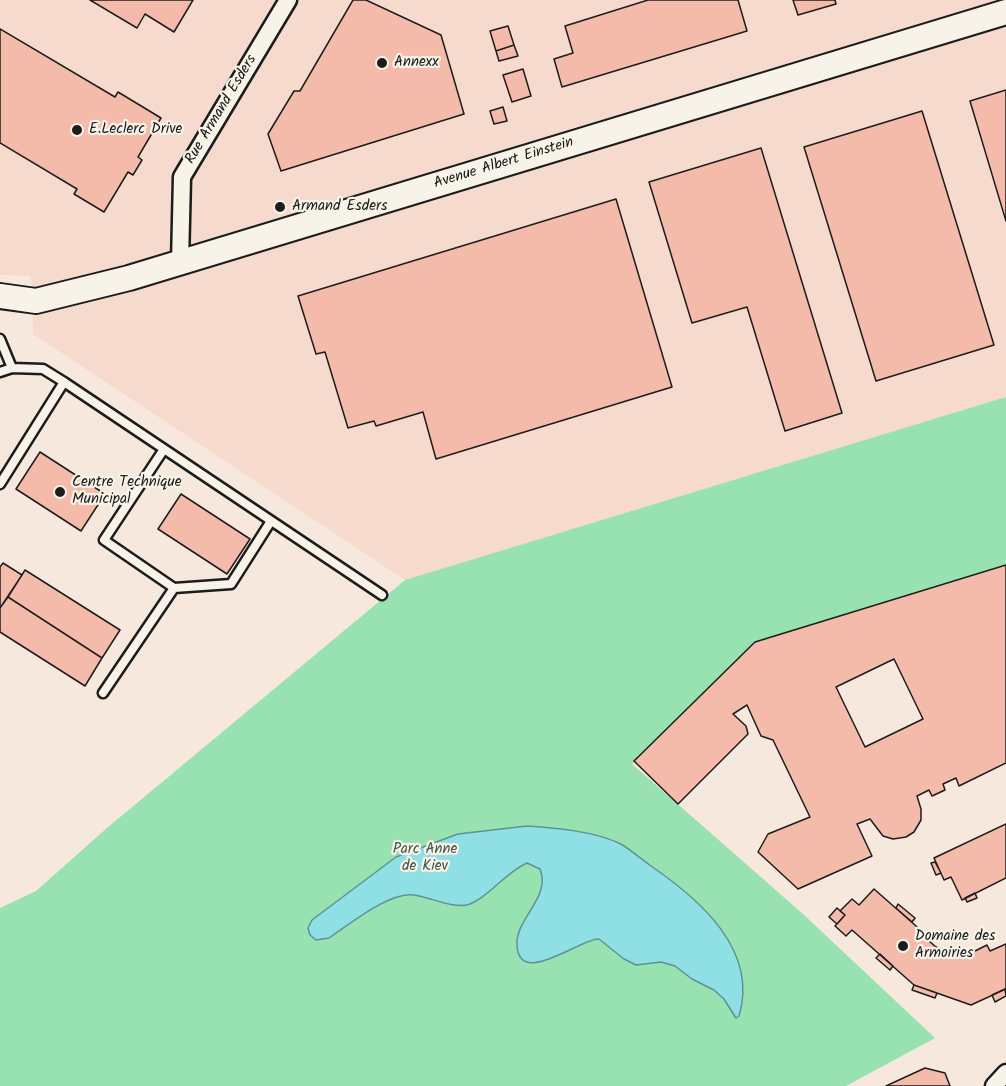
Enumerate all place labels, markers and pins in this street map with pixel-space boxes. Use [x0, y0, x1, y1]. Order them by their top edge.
place label: Annexx [394, 54, 439, 72]
marker: Annexx [375, 56, 389, 70]
place label: E.Leclerc Drive [89, 121, 182, 139]
marker: E.Leclerc Drive [70, 123, 84, 137]
place label: Armand Esders [292, 198, 387, 216]
marker: Armand Esders [273, 200, 287, 214]
place label: Centre Technique Municipal [72, 474, 181, 509]
marker: Centre Technique Municipal [53, 485, 67, 499]
place label: Domaine des Armoiries [915, 928, 995, 963]
marker: Domaine des Armoiries [896, 939, 910, 953]

